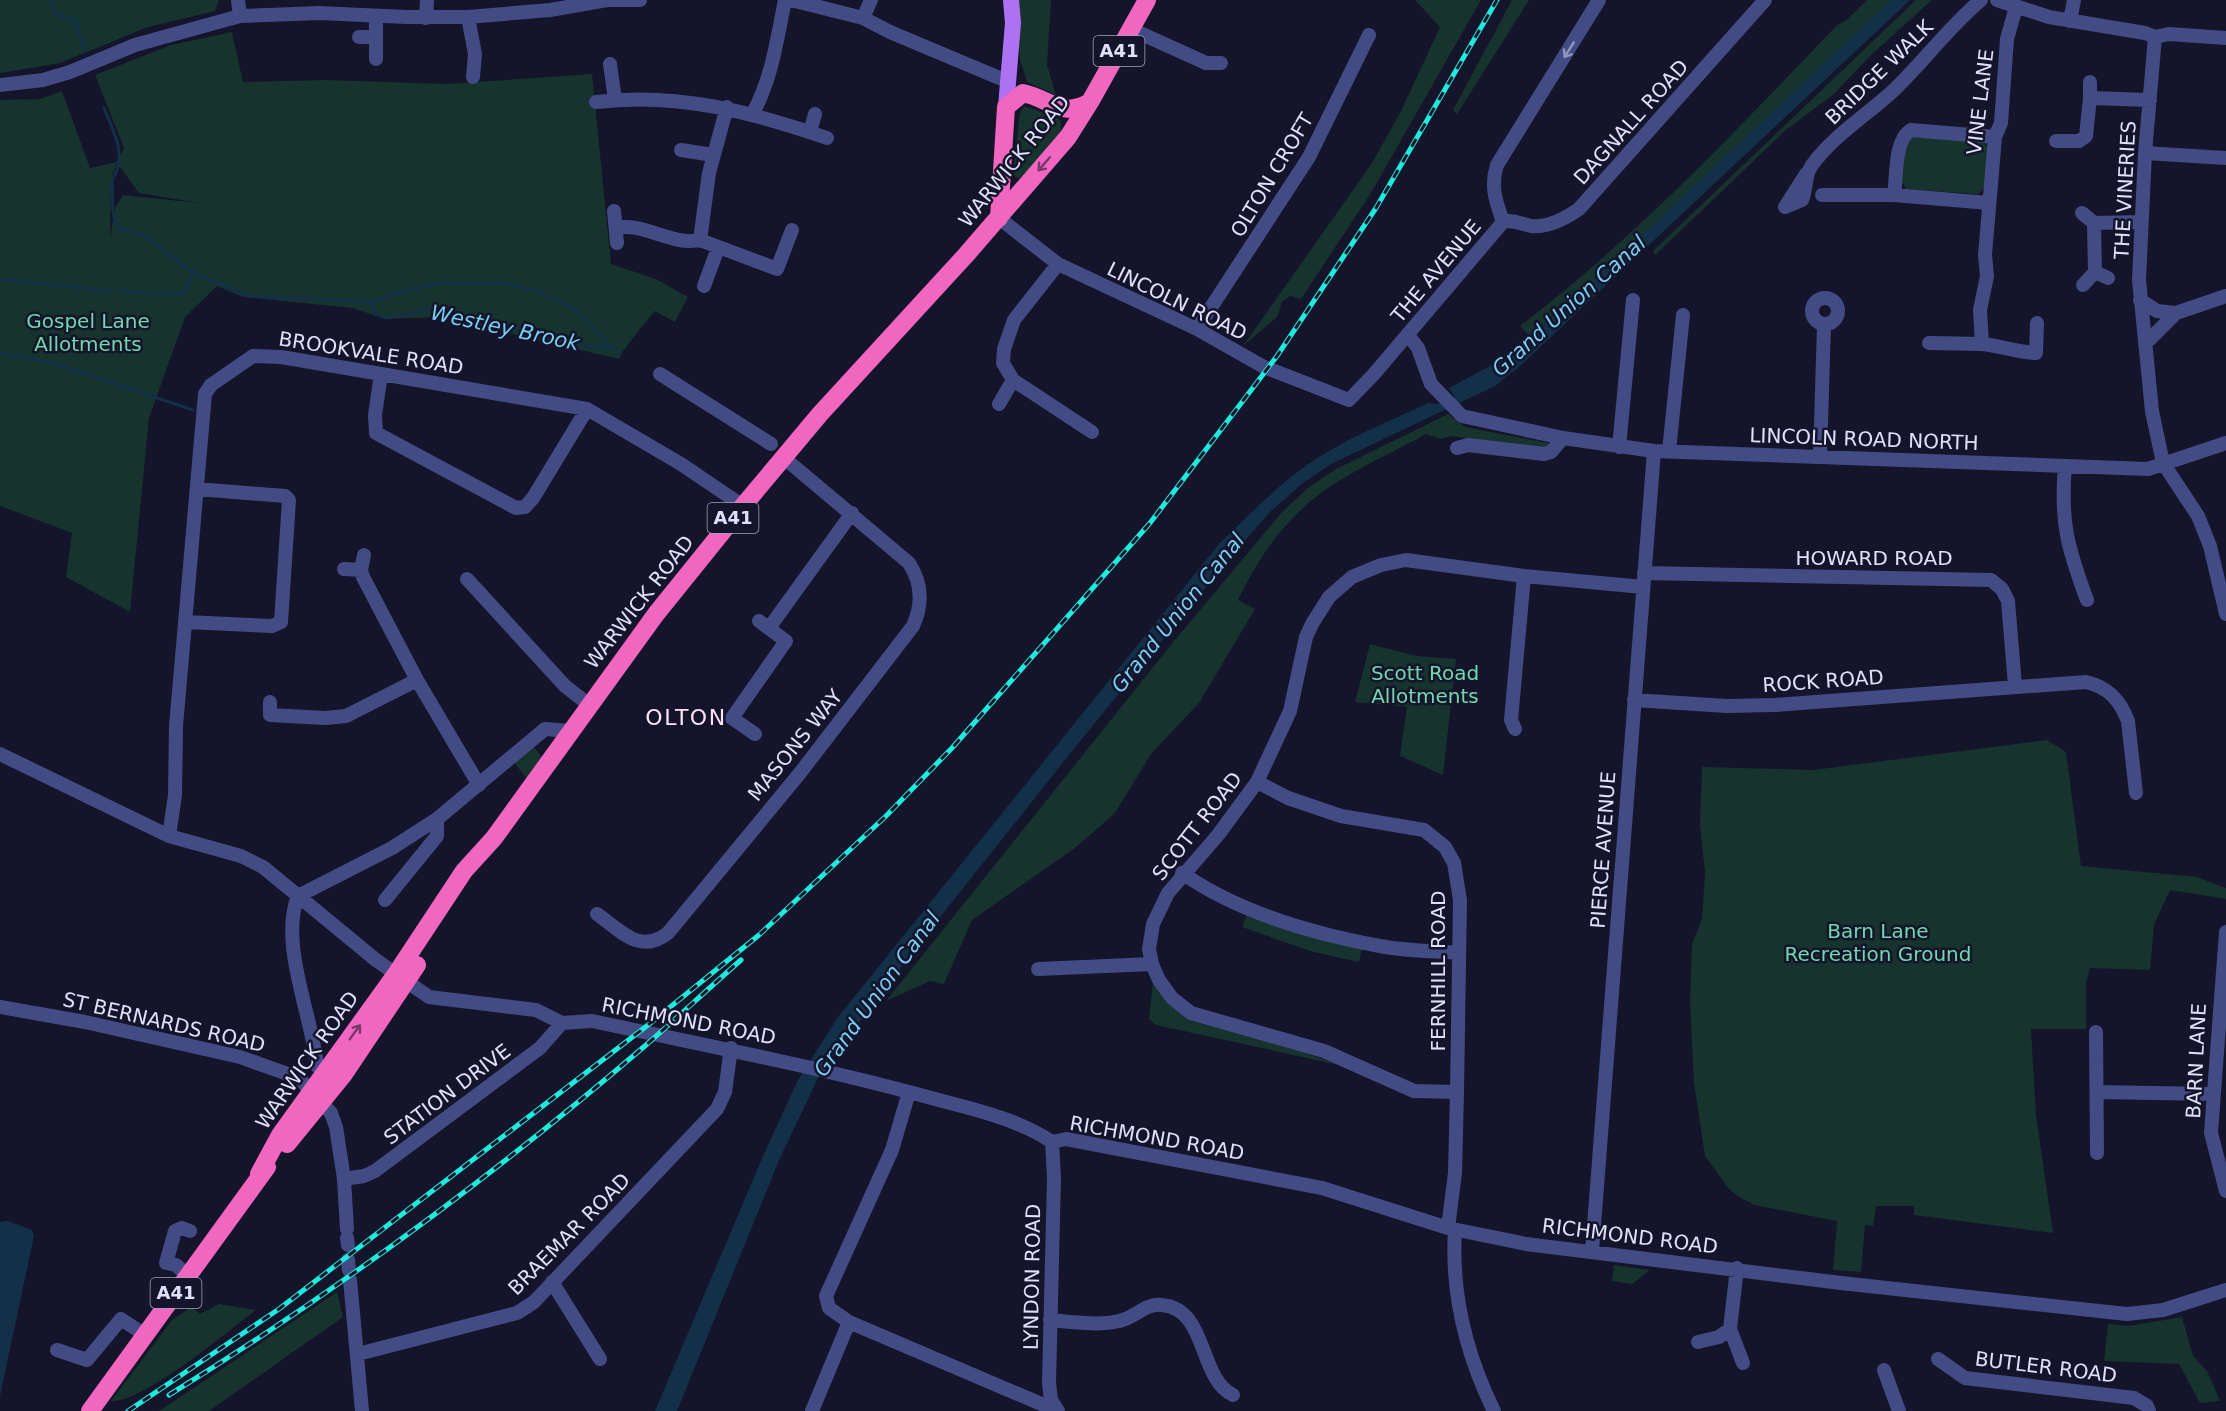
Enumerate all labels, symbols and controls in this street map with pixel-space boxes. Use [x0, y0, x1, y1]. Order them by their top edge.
street label: BRIDGE WALK [1820, 14, 1938, 129]
road number: A41 [1094, 36, 1144, 66]
one-way arrow [1562, 41, 1574, 58]
street label: VINE LANE [1962, 48, 1998, 156]
street label: DAGNALL ROAD [1569, 55, 1693, 189]
street label: WARWICK ROAD [953, 90, 1075, 232]
street label: OLTON CROFT [1226, 108, 1319, 241]
street label: THE VINERIES [2109, 120, 2141, 261]
one-way arrow [1037, 156, 1051, 171]
street label: THE AVENUE [1385, 215, 1486, 328]
water label: Grand Union Canal [1487, 231, 1651, 381]
street label: LINCOLN ROAD [1103, 257, 1251, 345]
water label: Westley Brook [428, 300, 582, 356]
park label: Gospel Lane Allotments [26, 309, 150, 356]
street label: BROOKVALE ROAD [277, 327, 465, 379]
street label: LINCOLN ROAD NORTH [1749, 423, 1979, 455]
road number: A41 [708, 503, 758, 533]
water label: Grand Union Canal [1106, 528, 1250, 697]
street label: WARWICK ROAD [579, 530, 699, 674]
street label: HOWARD ROAD [1795, 546, 1953, 570]
park label: Scott Road Allotments [1371, 661, 1479, 708]
street label: ROCK ROAD [1762, 665, 1884, 697]
street label: MASONS WAY [743, 684, 848, 806]
district label: OLTON [645, 705, 727, 730]
street label: SCOTT ROAD [1147, 767, 1247, 885]
street label: PIERCE AVENUE [1586, 771, 1620, 929]
street label: FERNHILL ROAD [1426, 891, 1450, 1051]
water label: Grand Union Canal [809, 907, 945, 1081]
park label: Barn Lane Recreation Ground [1785, 919, 1971, 966]
street label: WARWICK ROAD [250, 986, 364, 1134]
street label: ST BERNARDS ROAD [61, 987, 267, 1057]
street label: RICHMOND ROAD [600, 992, 778, 1050]
street label: BARN LANE [2181, 1003, 2211, 1119]
one-way arrow [349, 1024, 361, 1040]
street label: STATION DRIVE [379, 1039, 515, 1149]
street label: RICHMOND ROAD [1068, 1111, 1246, 1165]
street label: BRAEMAR ROAD [503, 1168, 635, 1300]
street label: LYNDON ROAD [1019, 1204, 1045, 1350]
street label: RICHMOND ROAD [1541, 1213, 1719, 1259]
road number: A41 [150, 1278, 201, 1308]
street label: BUTLER ROAD [1974, 1346, 2118, 1388]

